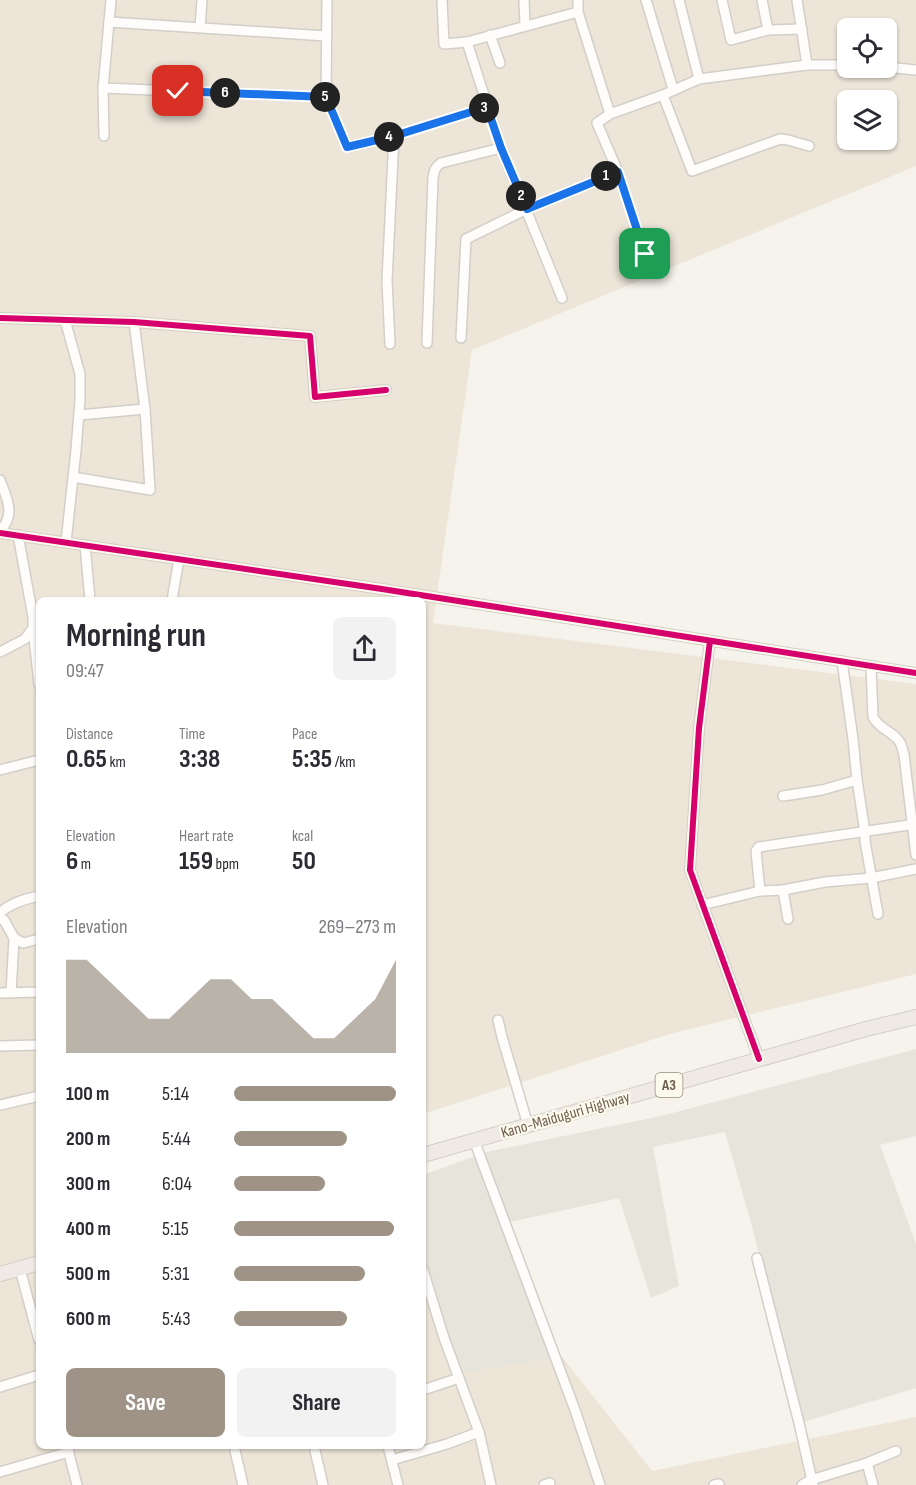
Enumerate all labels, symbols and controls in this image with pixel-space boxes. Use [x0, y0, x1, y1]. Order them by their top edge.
map controls [837, 18, 897, 150]
button: locate [837, 18, 897, 78]
pin [152, 65, 203, 116]
icon: check [161, 74, 194, 107]
pin: 6 [210, 78, 240, 108]
pin: 5 [310, 82, 340, 112]
text: 6 [221, 83, 229, 102]
text: 5 [321, 87, 329, 106]
button: layers [837, 90, 897, 150]
pin: 3 [469, 93, 499, 123]
text: 3 [480, 98, 488, 117]
pin: 4 [374, 122, 404, 152]
text: 4 [385, 127, 393, 146]
pin: 1 [591, 161, 621, 191]
text: 1 [603, 166, 609, 185]
pin: 2 [506, 181, 536, 211]
text: 2 [517, 186, 525, 205]
pin [619, 228, 670, 279]
icon: arrive [628, 237, 661, 270]
text: Morning run [66, 616, 206, 656]
button: share [333, 617, 396, 680]
text: 09:47 [66, 659, 104, 683]
text: Distance [66, 725, 113, 744]
text: Time [179, 725, 205, 744]
text: Pace [292, 725, 317, 744]
text: 0.65 [66, 744, 107, 775]
text: 3:38 [179, 744, 220, 775]
text: 5:35 [292, 744, 332, 775]
text: km [107, 753, 126, 772]
text: /km [332, 753, 356, 772]
text: Elevation [66, 827, 115, 846]
text: Heart rate [179, 827, 234, 846]
text: kcal [292, 827, 313, 846]
text: 6 [66, 846, 78, 877]
text: 159 [179, 846, 213, 877]
text: 50 [292, 846, 316, 877]
text: m [78, 855, 91, 874]
text: bpm [213, 855, 239, 874]
text: Elevation [66, 915, 128, 939]
text: 269–273 m [318, 915, 396, 939]
road number: A3 [656, 1073, 682, 1097]
text: 100 m [66, 1082, 109, 1106]
text: 5:14 [162, 1082, 189, 1106]
street label: Kano-Maiduguri Highway [499, 1088, 632, 1143]
text: 200 m [66, 1127, 110, 1151]
text: 5:44 [162, 1127, 191, 1151]
text: 300 m [66, 1172, 110, 1196]
text: 6:04 [162, 1172, 192, 1196]
text: 400 m [66, 1217, 111, 1241]
text: 5:15 [162, 1217, 189, 1241]
text: 500 m [66, 1262, 110, 1286]
text: 5:31 [162, 1262, 189, 1286]
text: 600 m [66, 1307, 111, 1331]
text: 5:43 [162, 1307, 191, 1331]
button: Save [66, 1368, 225, 1437]
button: Share [237, 1368, 396, 1437]

